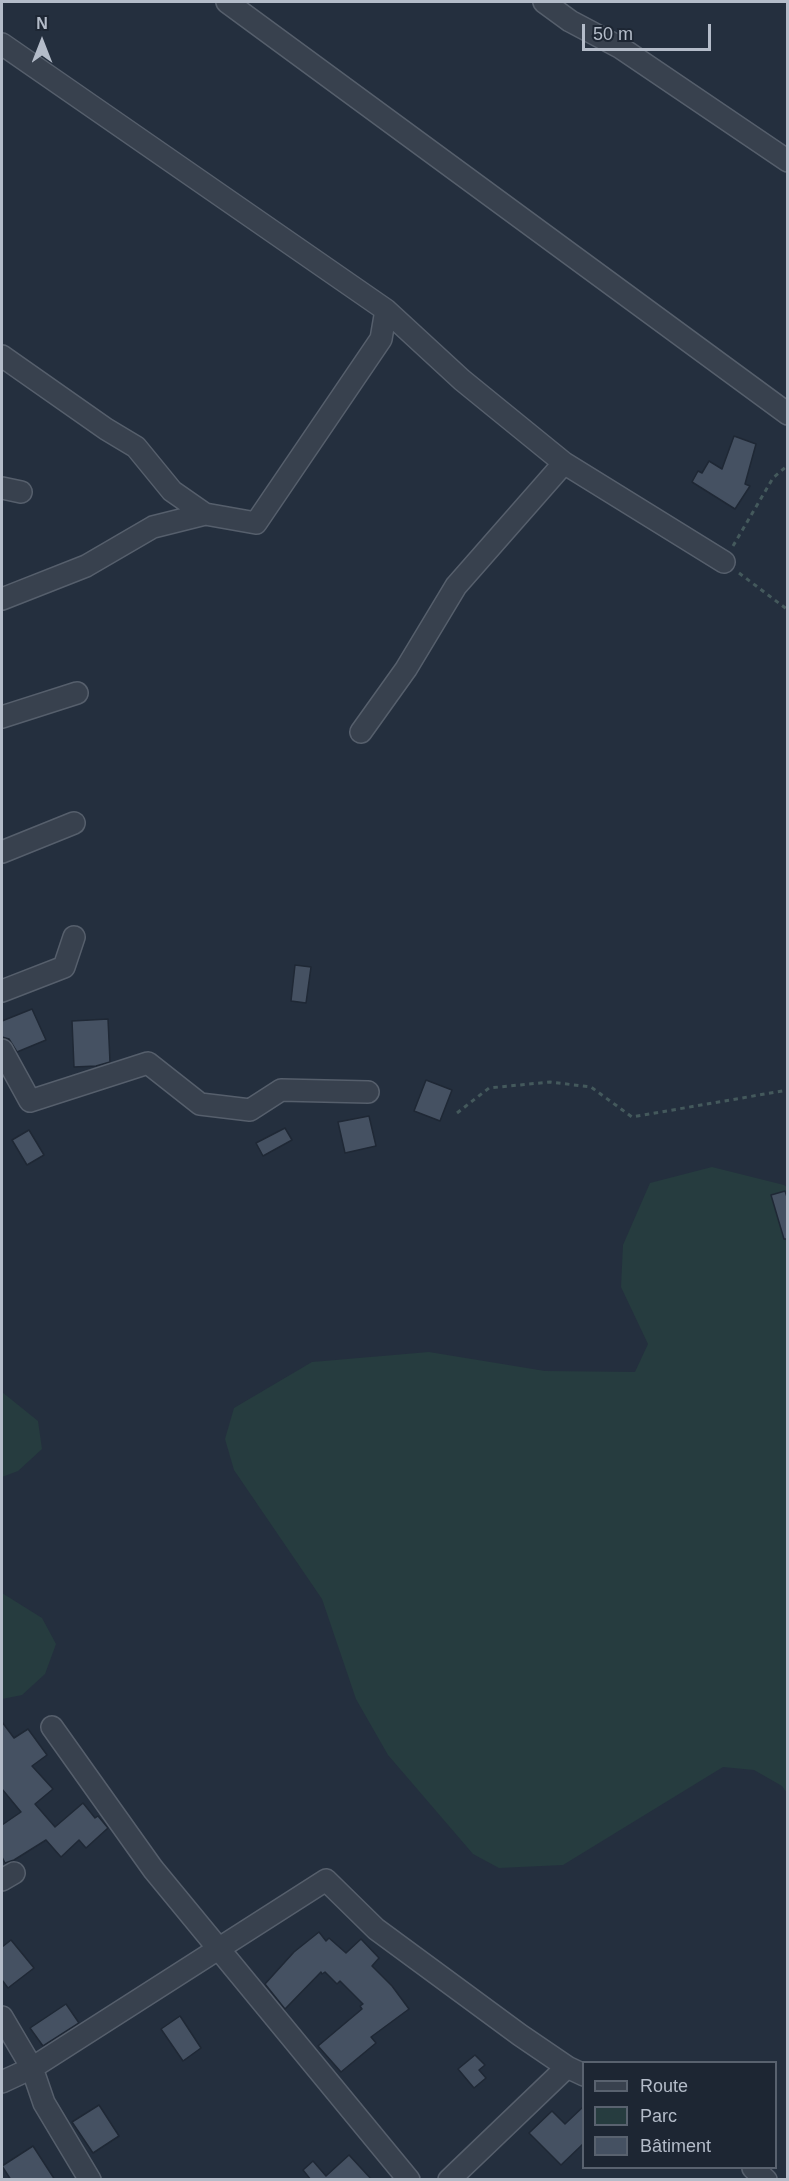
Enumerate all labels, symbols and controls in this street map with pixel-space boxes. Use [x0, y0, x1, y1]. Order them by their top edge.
north arrow [12, 12, 72, 72]
scale bar [585, 12, 714, 50]
text: N [36, 15, 48, 32]
text: 50 m [593, 24, 633, 44]
legend [582, 2061, 777, 2169]
text: Route [640, 2076, 688, 2096]
text: Parc [640, 2106, 677, 2126]
text: Bâtiment [640, 2136, 711, 2156]

